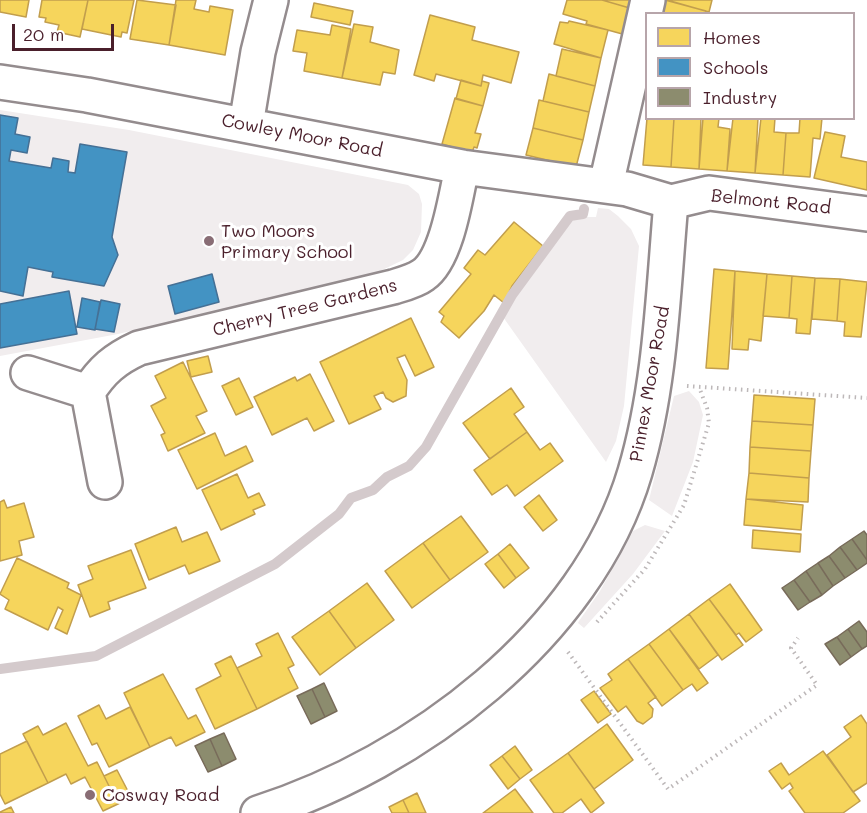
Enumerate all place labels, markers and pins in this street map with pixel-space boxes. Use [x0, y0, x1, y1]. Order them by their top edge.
place label: Two Moors Primary School [221, 220, 353, 262]
marker: Two Moors Primary School [202, 234, 216, 248]
place label: Cosway Road [102, 784, 219, 806]
marker: Cosway Road [83, 788, 97, 802]

